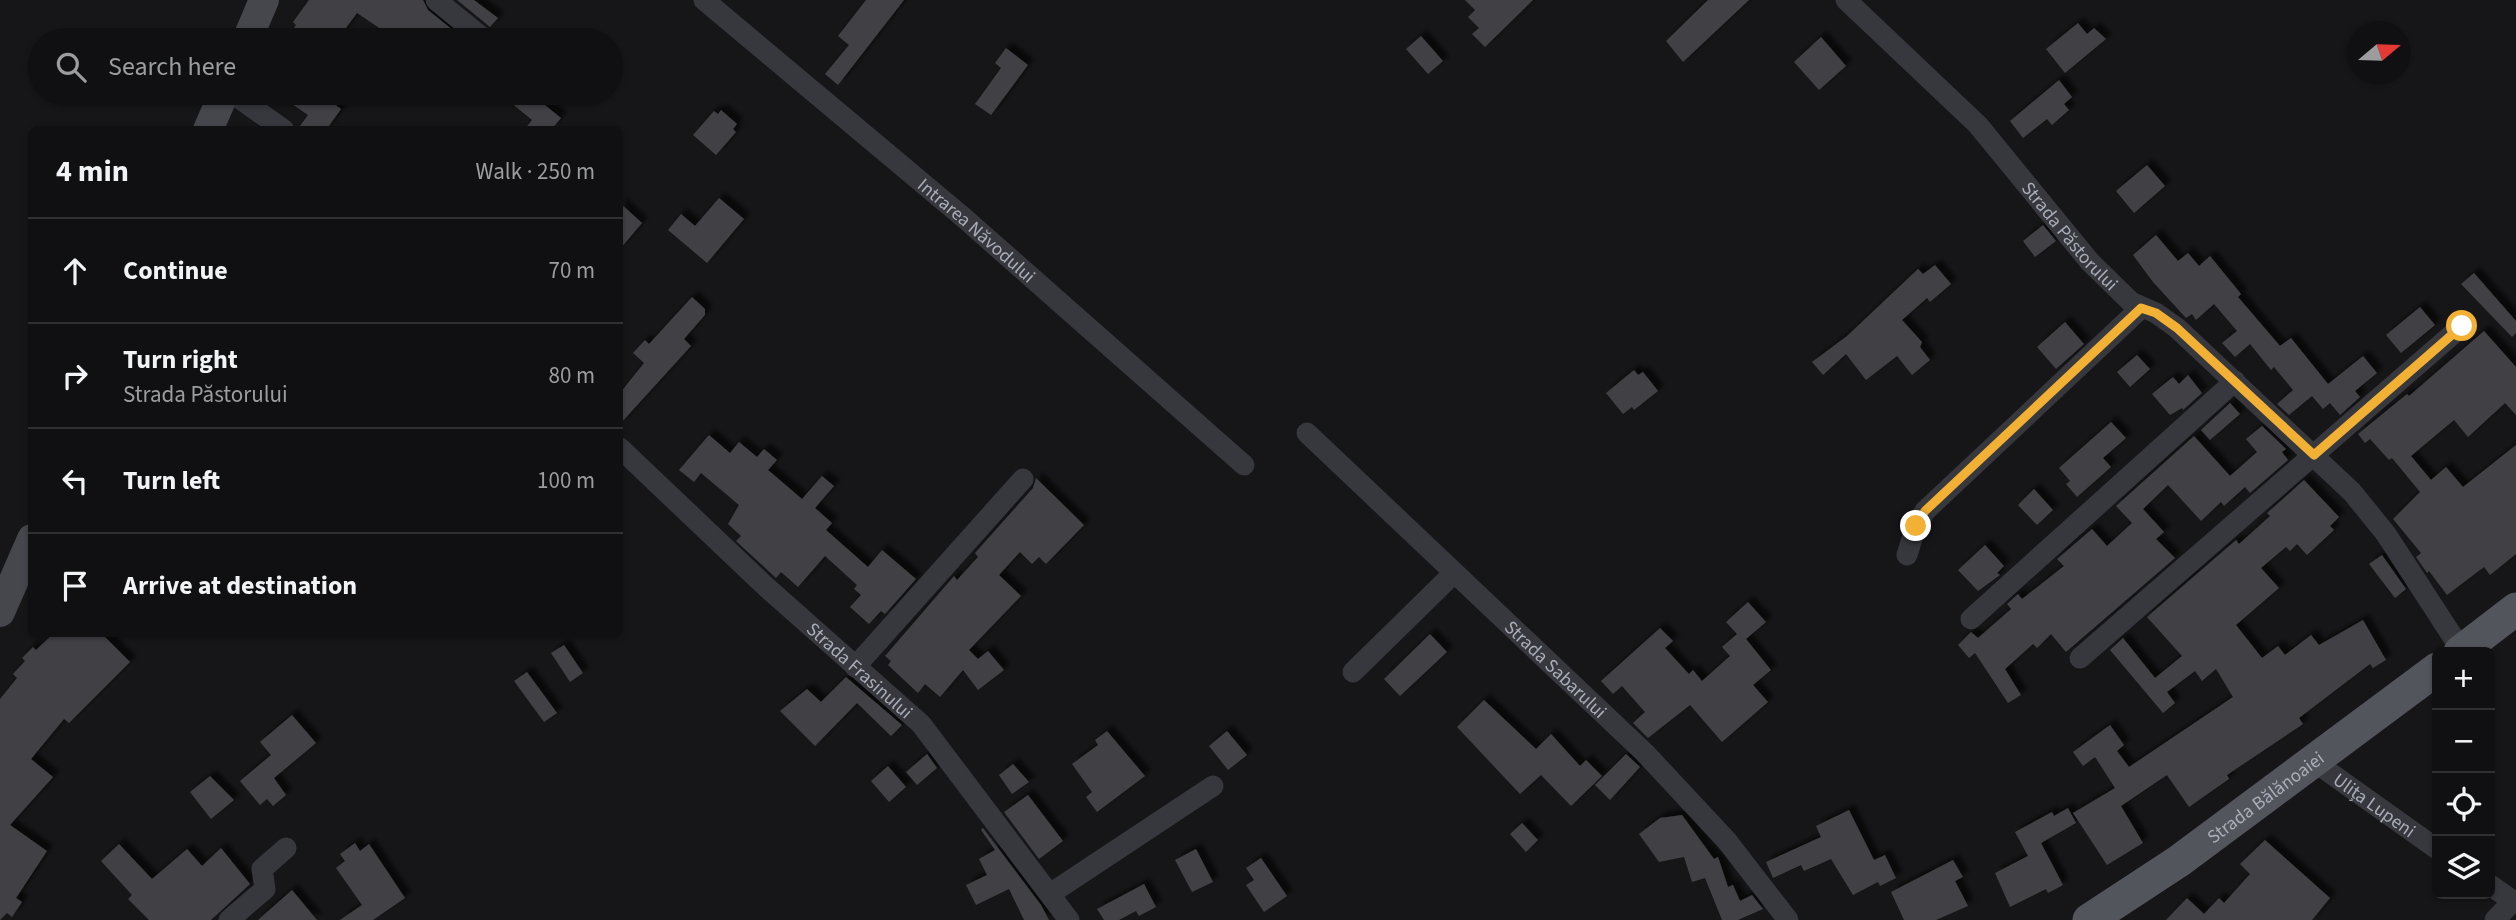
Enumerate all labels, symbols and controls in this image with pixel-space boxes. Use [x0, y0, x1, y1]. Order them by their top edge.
north arrow [2348, 21, 2411, 84]
search box [28, 28, 623, 105]
icon: search [52, 48, 90, 86]
text: Search here [108, 48, 236, 85]
text: 4 min [56, 150, 129, 193]
text: Walk · 250 m [476, 155, 595, 188]
street label: Intrarea Năvodului [911, 172, 1041, 290]
street label: Strada Păstorului [2015, 176, 2124, 297]
icon: ahead [56, 252, 94, 290]
text: Continue [123, 252, 228, 289]
text: 70 m [548, 254, 595, 287]
route start [2446, 310, 2477, 341]
text: Turn right [123, 341, 238, 378]
icon: right [56, 357, 94, 395]
text: 80 m [548, 359, 595, 392]
text: Strada Păstorului [123, 378, 288, 411]
icon: left [56, 462, 94, 500]
text: Turn left [123, 462, 220, 499]
text: 100 m [537, 464, 595, 497]
route end [1900, 510, 1931, 541]
icon: arrive [56, 567, 94, 605]
text: Arrive at destination [123, 567, 357, 604]
street label: Strada Sabarului [1498, 615, 1612, 725]
street label: Strada Frasinului [800, 617, 918, 726]
map controls [2432, 647, 2495, 899]
button: + [2432, 647, 2495, 710]
button: − [2432, 710, 2495, 773]
street label: Strada Bălănoaiei [2202, 746, 2330, 851]
street label: Ulița Lupeni [2327, 767, 2421, 845]
button: locate [2432, 773, 2495, 836]
button: layers [2432, 836, 2495, 899]

